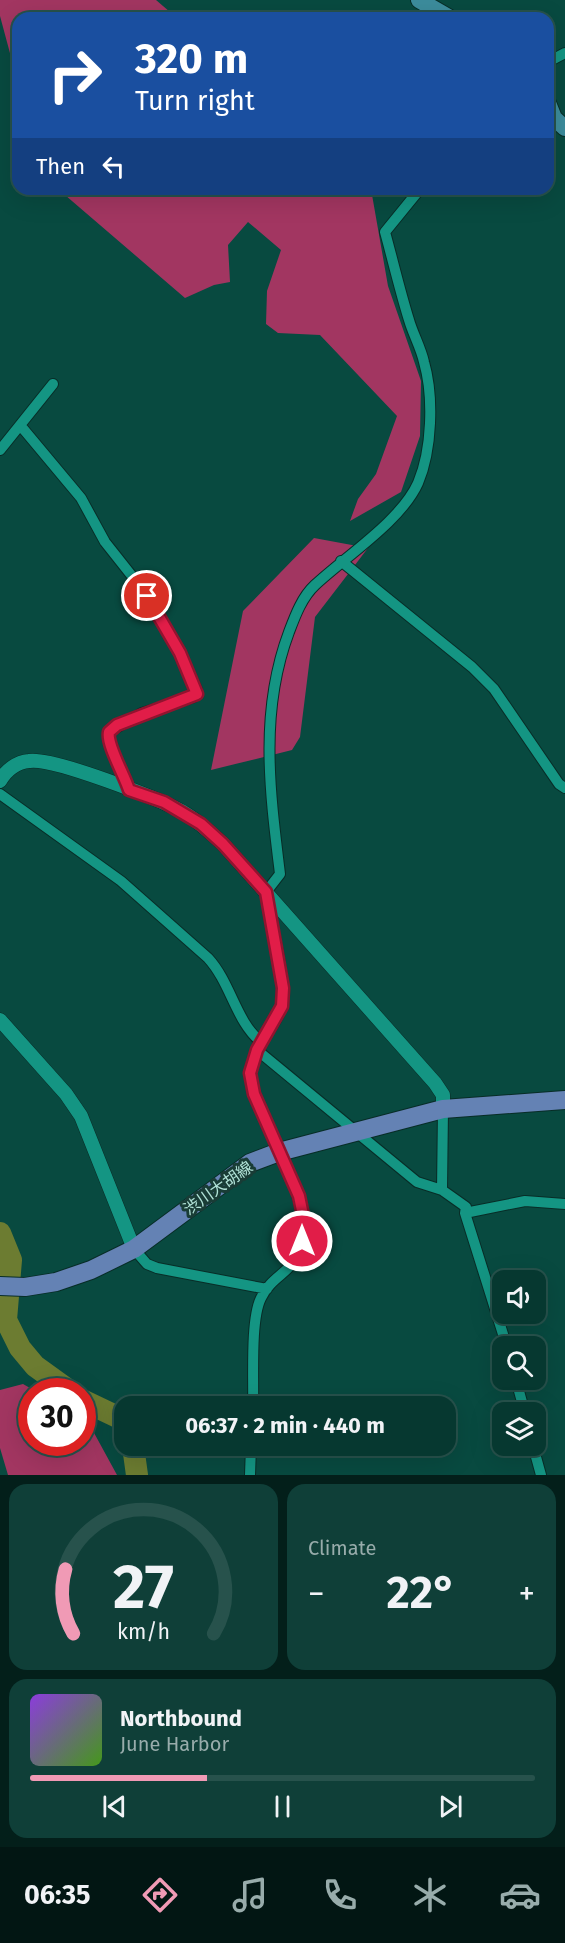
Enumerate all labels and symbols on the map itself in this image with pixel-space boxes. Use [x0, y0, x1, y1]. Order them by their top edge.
pin [121, 570, 172, 621]
street label: 渋川大胡線 [180, 1157, 256, 1219]
position arrow [270, 1209, 334, 1273]
speed limit sign: 30 [18, 1378, 96, 1456]

